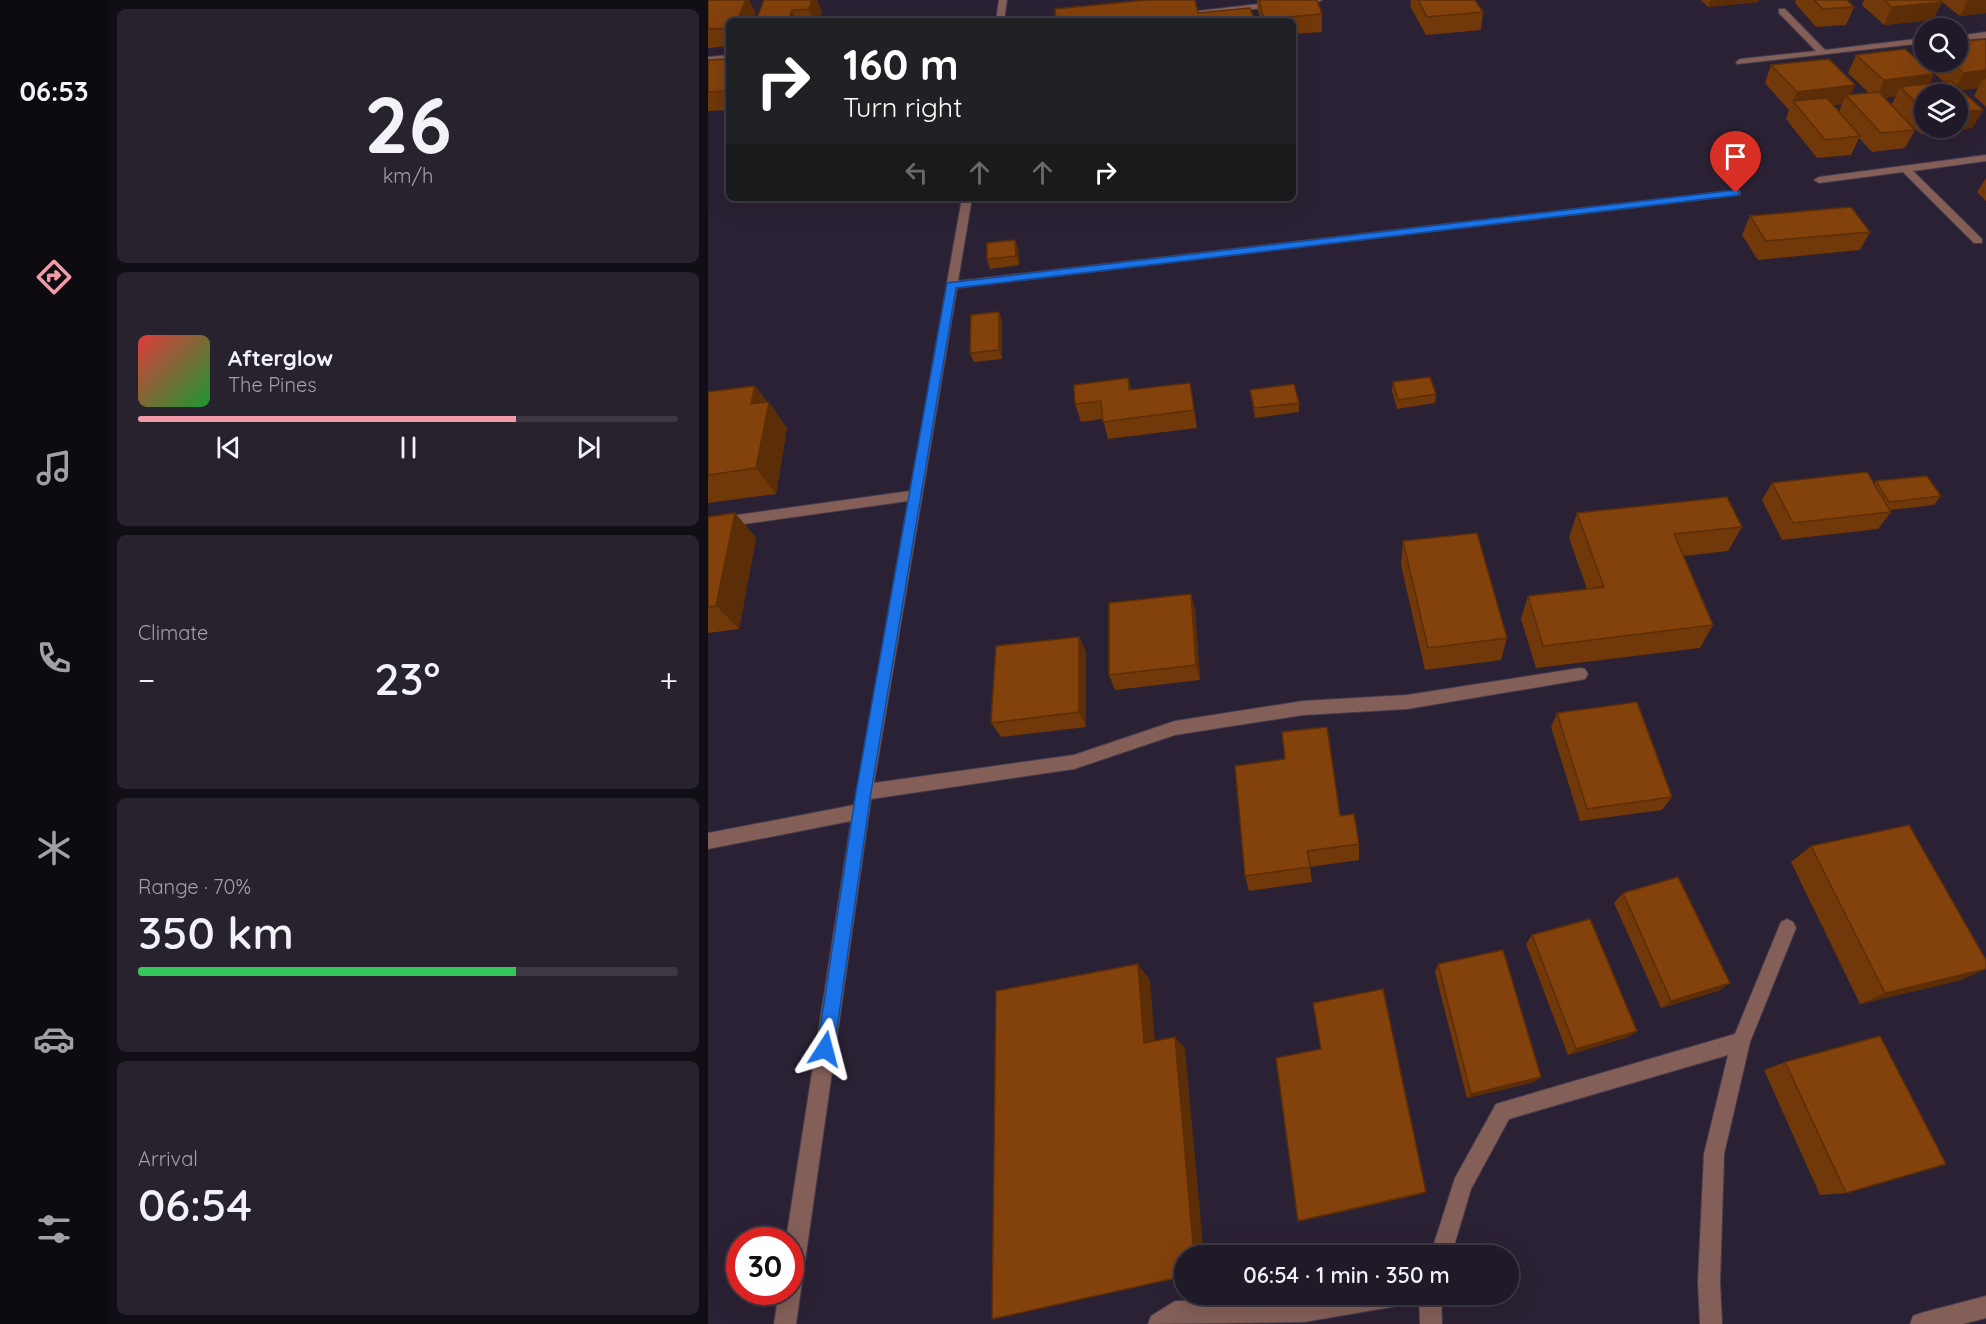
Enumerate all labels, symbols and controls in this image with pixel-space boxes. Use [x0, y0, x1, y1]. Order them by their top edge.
map controls [1914, 18, 1968, 138]
button: search [1914, 18, 1968, 72]
text: 160 m [843, 38, 959, 91]
icon: right [744, 42, 822, 120]
text: 06:53 [20, 74, 88, 108]
text: 26 [364, 75, 452, 173]
button: layers [1914, 84, 1968, 138]
text: Turn right [843, 90, 962, 124]
pin [1710, 131, 1761, 193]
icon: arrive [1719, 140, 1752, 173]
icon: left [900, 156, 933, 189]
icon: ahead [963, 156, 996, 189]
icon: ahead [1026, 156, 1059, 189]
icon: right [1089, 156, 1122, 189]
text: km/h [383, 163, 433, 188]
icon: directions [33, 256, 75, 298]
text: Afterglow [228, 344, 333, 372]
text: The Pines [228, 372, 317, 397]
icon: previous [212, 431, 245, 464]
icon: pause [392, 431, 425, 464]
icon: next [572, 431, 605, 464]
icon: music [33, 447, 75, 489]
text: Climate [138, 620, 208, 645]
icon: phone [33, 637, 75, 679]
text: 23° [374, 650, 440, 706]
text: − [138, 659, 155, 700]
text: + [659, 659, 678, 700]
icon: climate [33, 827, 75, 869]
text: Range · 70% [138, 874, 251, 899]
text: 350 km [138, 904, 294, 960]
position arrow [793, 1017, 857, 1081]
icon: car [33, 1018, 75, 1060]
text: Arrival [138, 1146, 198, 1171]
text: 06:54 [138, 1176, 252, 1232]
icon: filters [33, 1208, 75, 1250]
speed limit sign: 30 [726, 1227, 804, 1305]
text: 06:54 · 1 min · 350 m [1243, 1261, 1450, 1289]

